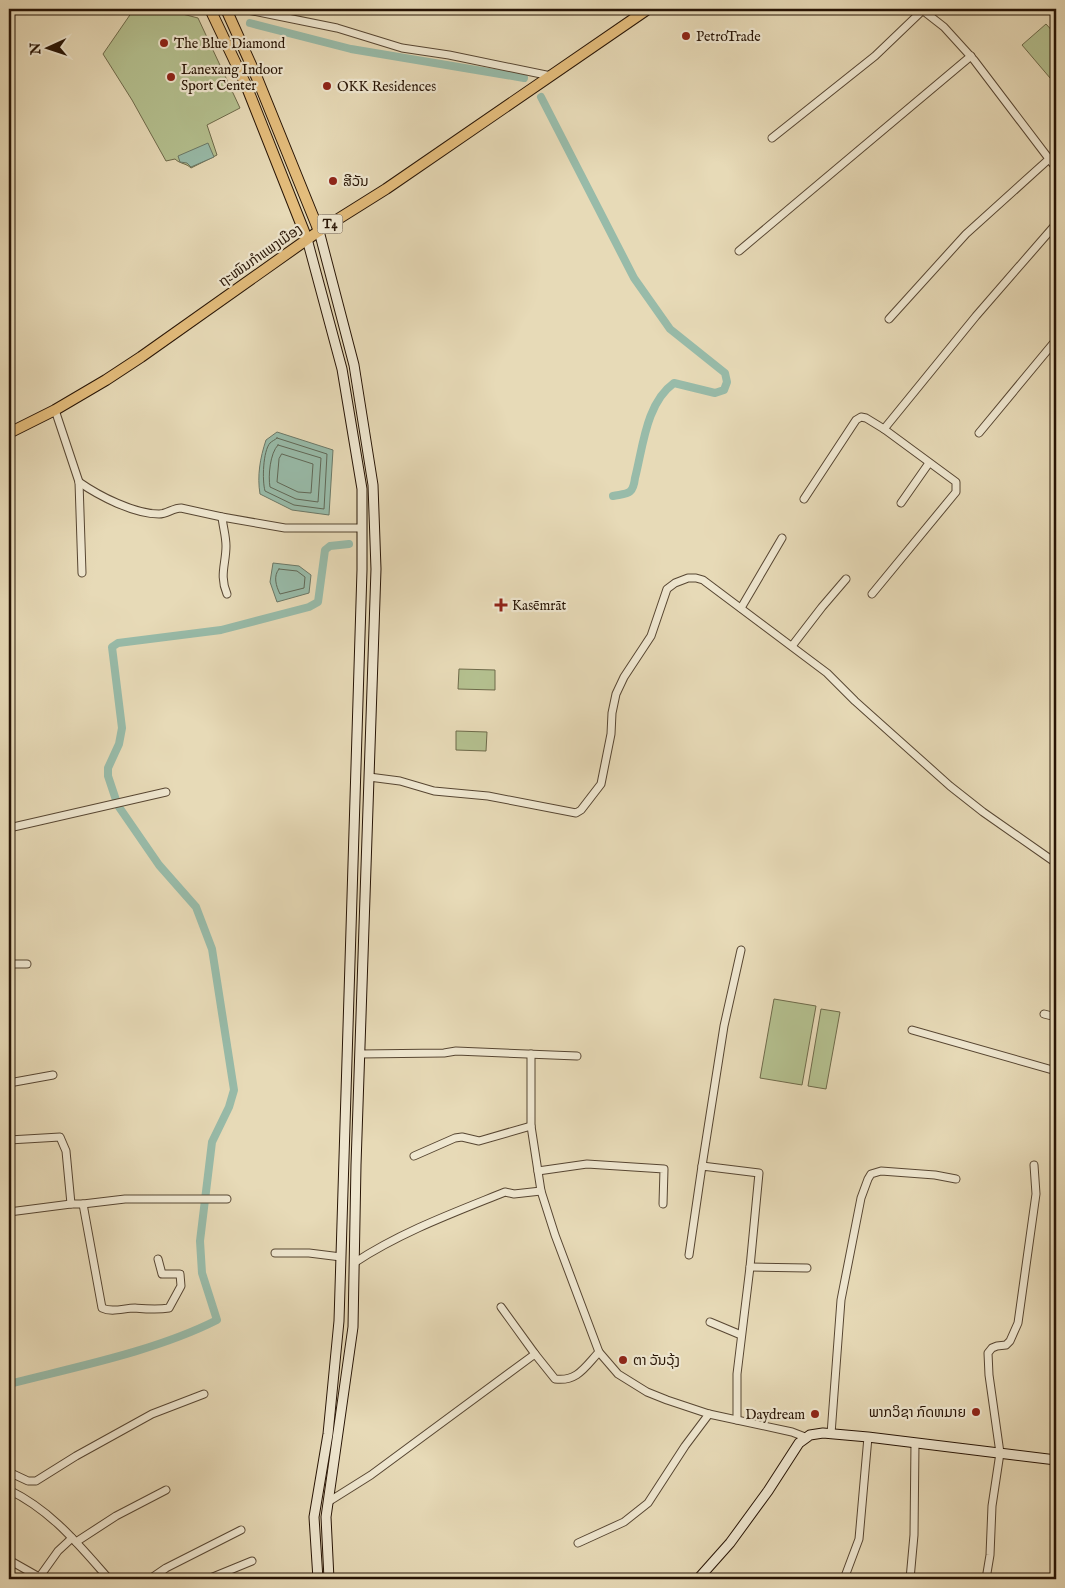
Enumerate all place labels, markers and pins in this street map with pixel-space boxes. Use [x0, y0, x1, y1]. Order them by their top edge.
place label: PetroTrade [696, 28, 761, 46]
marker: PetroTrade [680, 30, 692, 42]
place label: The Blue Diamond [174, 35, 286, 53]
marker: The Blue Diamond [158, 37, 170, 49]
place label: Lanexang Indoor Sport Center [181, 61, 283, 95]
marker: Lanexang Indoor Sport Center [165, 71, 177, 83]
place label: OKK Residences [337, 78, 436, 96]
marker: OKK Residences [321, 80, 333, 92]
place label: ສີວັນ [343, 173, 369, 191]
marker: ສີວັນ [327, 175, 339, 187]
place label: Kasēmrāt [512, 597, 567, 615]
marker: Kasēmrāt [494, 598, 508, 612]
place label: ຕາ ວັນວຸ້ງ [633, 1352, 680, 1370]
marker: ຕາ ວັນວຸ້ງ [617, 1354, 629, 1366]
place label: ພາກວິຊາ ກົດຫມາຍ [869, 1404, 966, 1422]
place label: Daydream [745, 1406, 805, 1424]
marker: ພາກວິຊາ ກົດຫມາຍ [970, 1406, 982, 1418]
marker: Daydream [809, 1408, 821, 1420]

